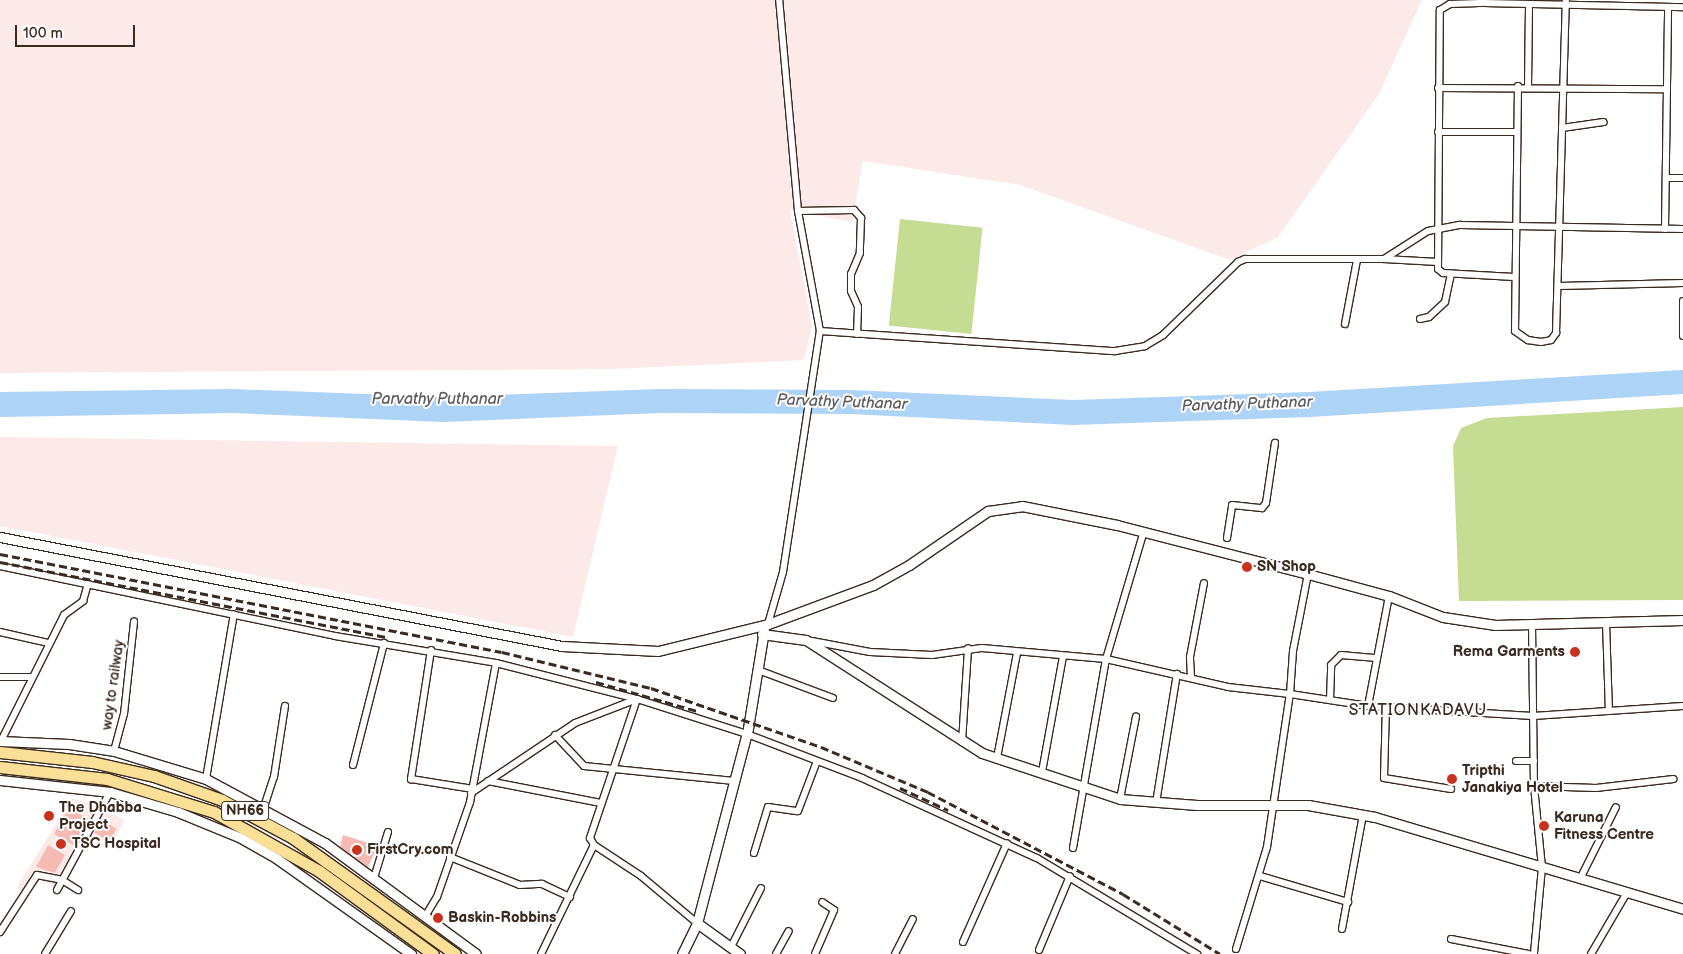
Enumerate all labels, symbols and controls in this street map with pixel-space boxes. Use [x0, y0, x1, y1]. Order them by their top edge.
scale bar [18, 15, 138, 47]
text: 100 m [23, 24, 63, 43]
water label: Parvathy Puthanar [371, 390, 503, 410]
water label: Parvathy Puthanar [776, 391, 908, 415]
water label: Parvathy Puthanar [1181, 393, 1313, 417]
place label: SN Shop [1257, 558, 1316, 576]
marker: SN Shop [1241, 561, 1253, 573]
street label: way to railway [98, 638, 128, 732]
place label: Rema Garments [1453, 643, 1565, 661]
marker: Rema Garments [1569, 646, 1581, 658]
district label: STATIONKADAVU [1347, 701, 1489, 721]
place label: Tripthi Janakiya Hotel [1462, 761, 1563, 796]
marker: Tripthi Janakiya Hotel [1446, 773, 1458, 785]
place label: The Dhabba Project [59, 798, 142, 833]
road number: NH66 [220, 799, 270, 822]
place label: Karuna Fitness Centre [1554, 808, 1654, 843]
marker: The Dhabba Project [43, 810, 55, 822]
marker: Karuna Fitness Centre [1538, 820, 1550, 832]
place label: TSC Hospital [72, 835, 161, 853]
marker: TSC Hospital [54, 837, 68, 851]
place label: FirstCry.com [367, 841, 454, 859]
marker: FirstCry.com [351, 844, 363, 856]
place label: Baskin-Robbins [448, 909, 556, 927]
marker: Baskin-Robbins [432, 912, 444, 924]

